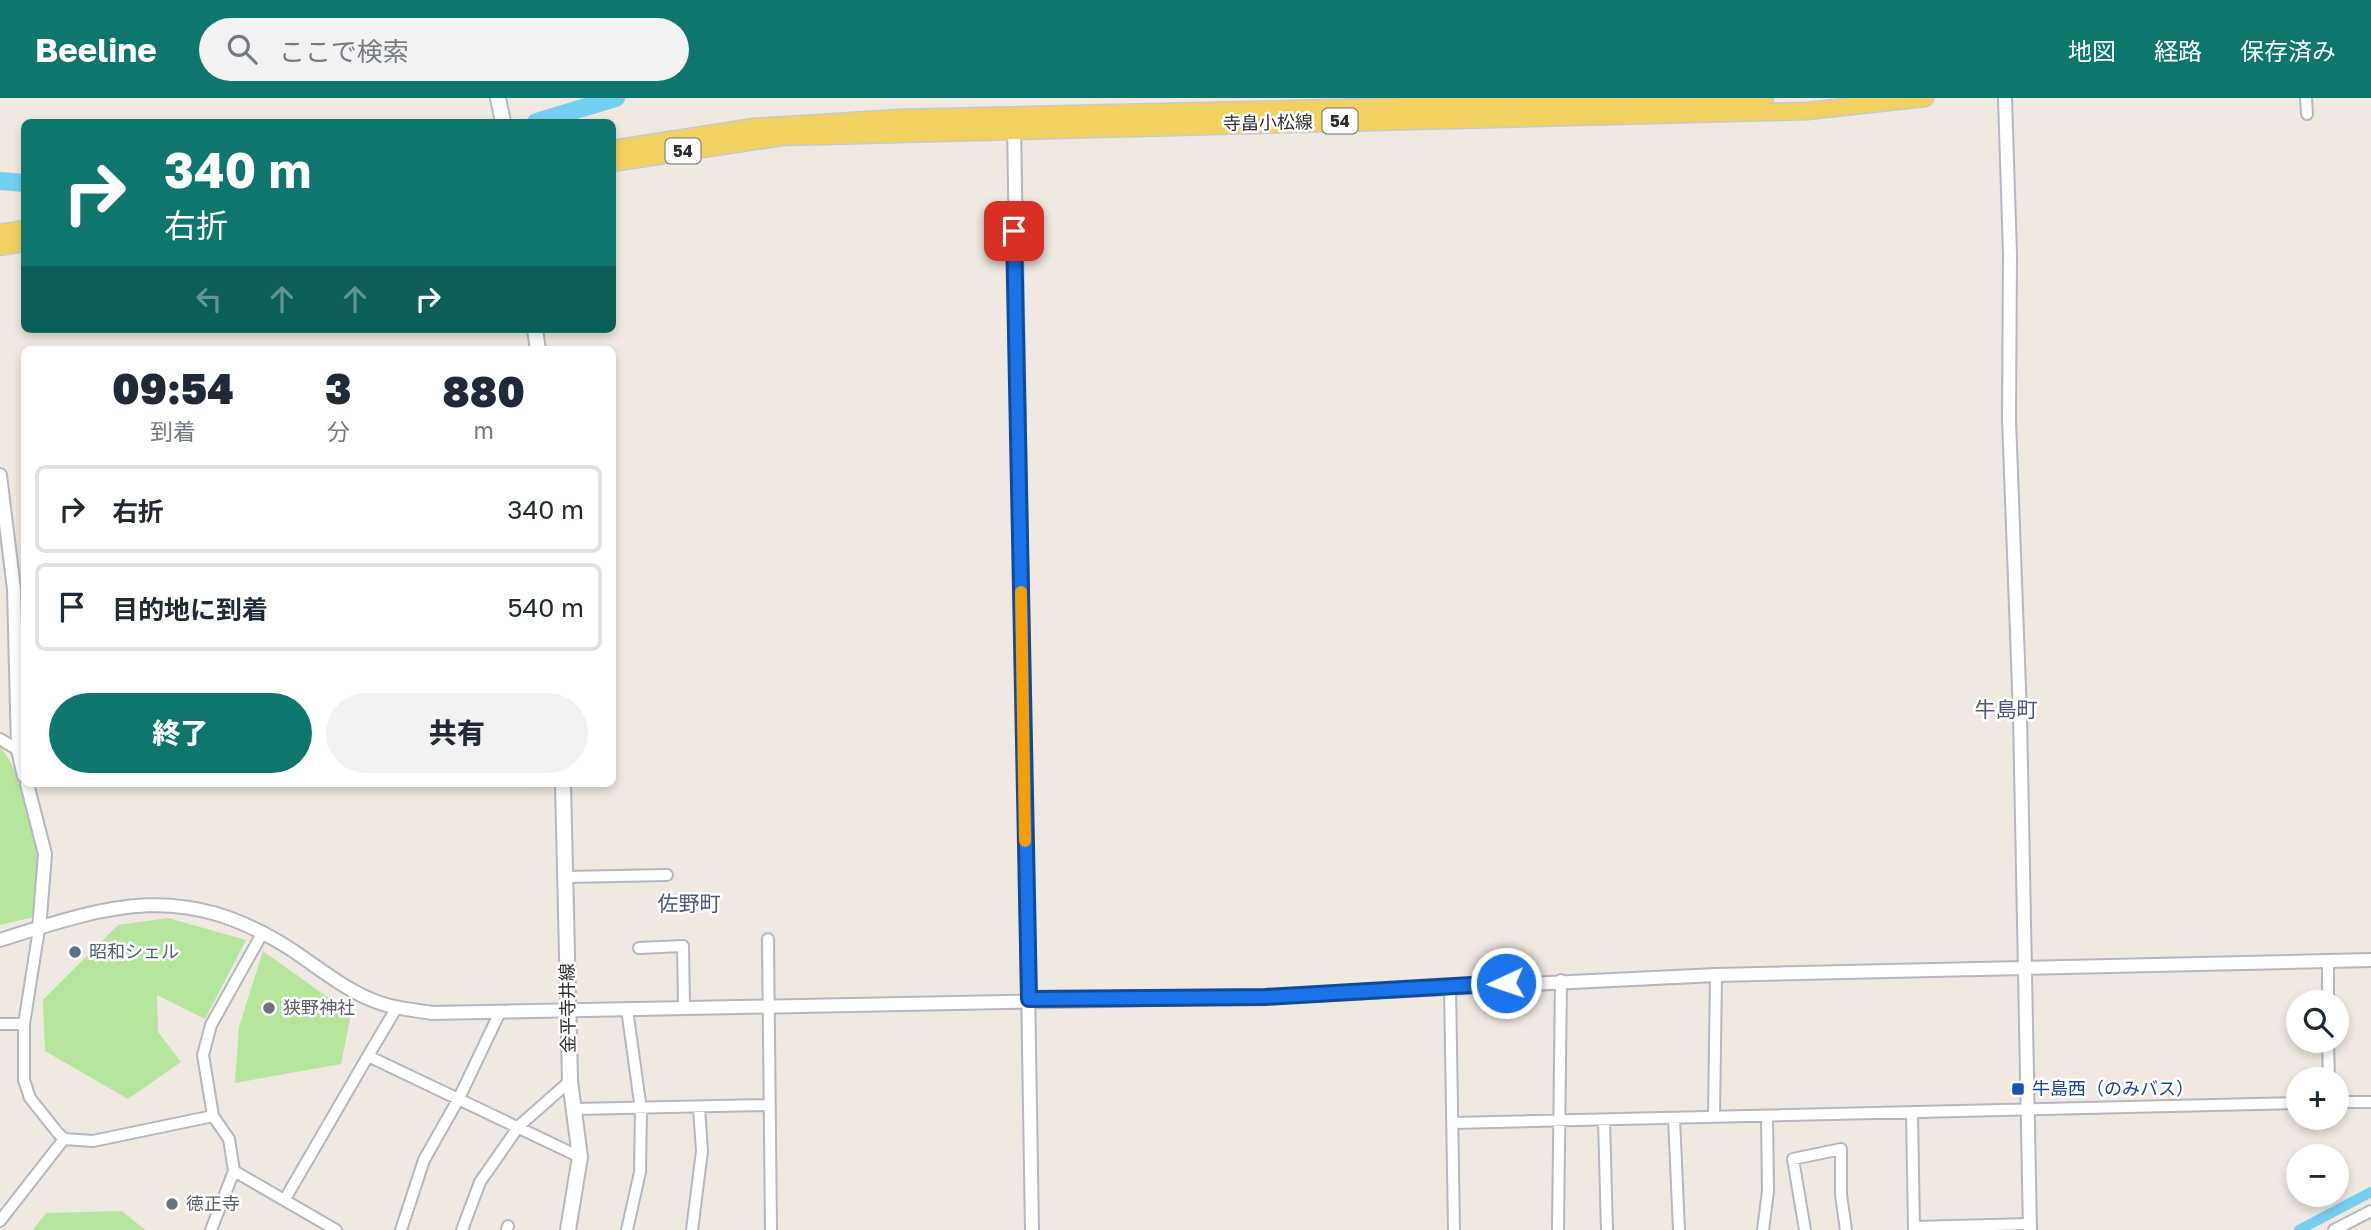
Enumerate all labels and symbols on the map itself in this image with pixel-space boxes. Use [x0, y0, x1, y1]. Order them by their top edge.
road number: 54 [1322, 108, 1358, 134]
street label: 寺畠小松線 [1223, 110, 1313, 134]
road number: 54 [666, 138, 700, 164]
pin [984, 201, 1044, 261]
district label: 牛島町 [1975, 696, 2038, 722]
district label: 佐野町 [658, 890, 721, 916]
place label: 昭和シェル [89, 940, 179, 962]
marker: 昭和シェル [67, 944, 83, 960]
position arrow [1469, 946, 1543, 1020]
street label: 金平寺井線 [555, 963, 579, 1053]
place label: 狭野神社 [283, 996, 355, 1018]
marker: 狭野神社 [261, 1000, 277, 1016]
place label: 牛島西（のみバス） [2032, 1077, 2194, 1099]
marker: 牛島西（のみバス） [2010, 1081, 2026, 1097]
place label: 徳正寺 [186, 1192, 240, 1214]
marker: 徳正寺 [164, 1196, 180, 1212]

